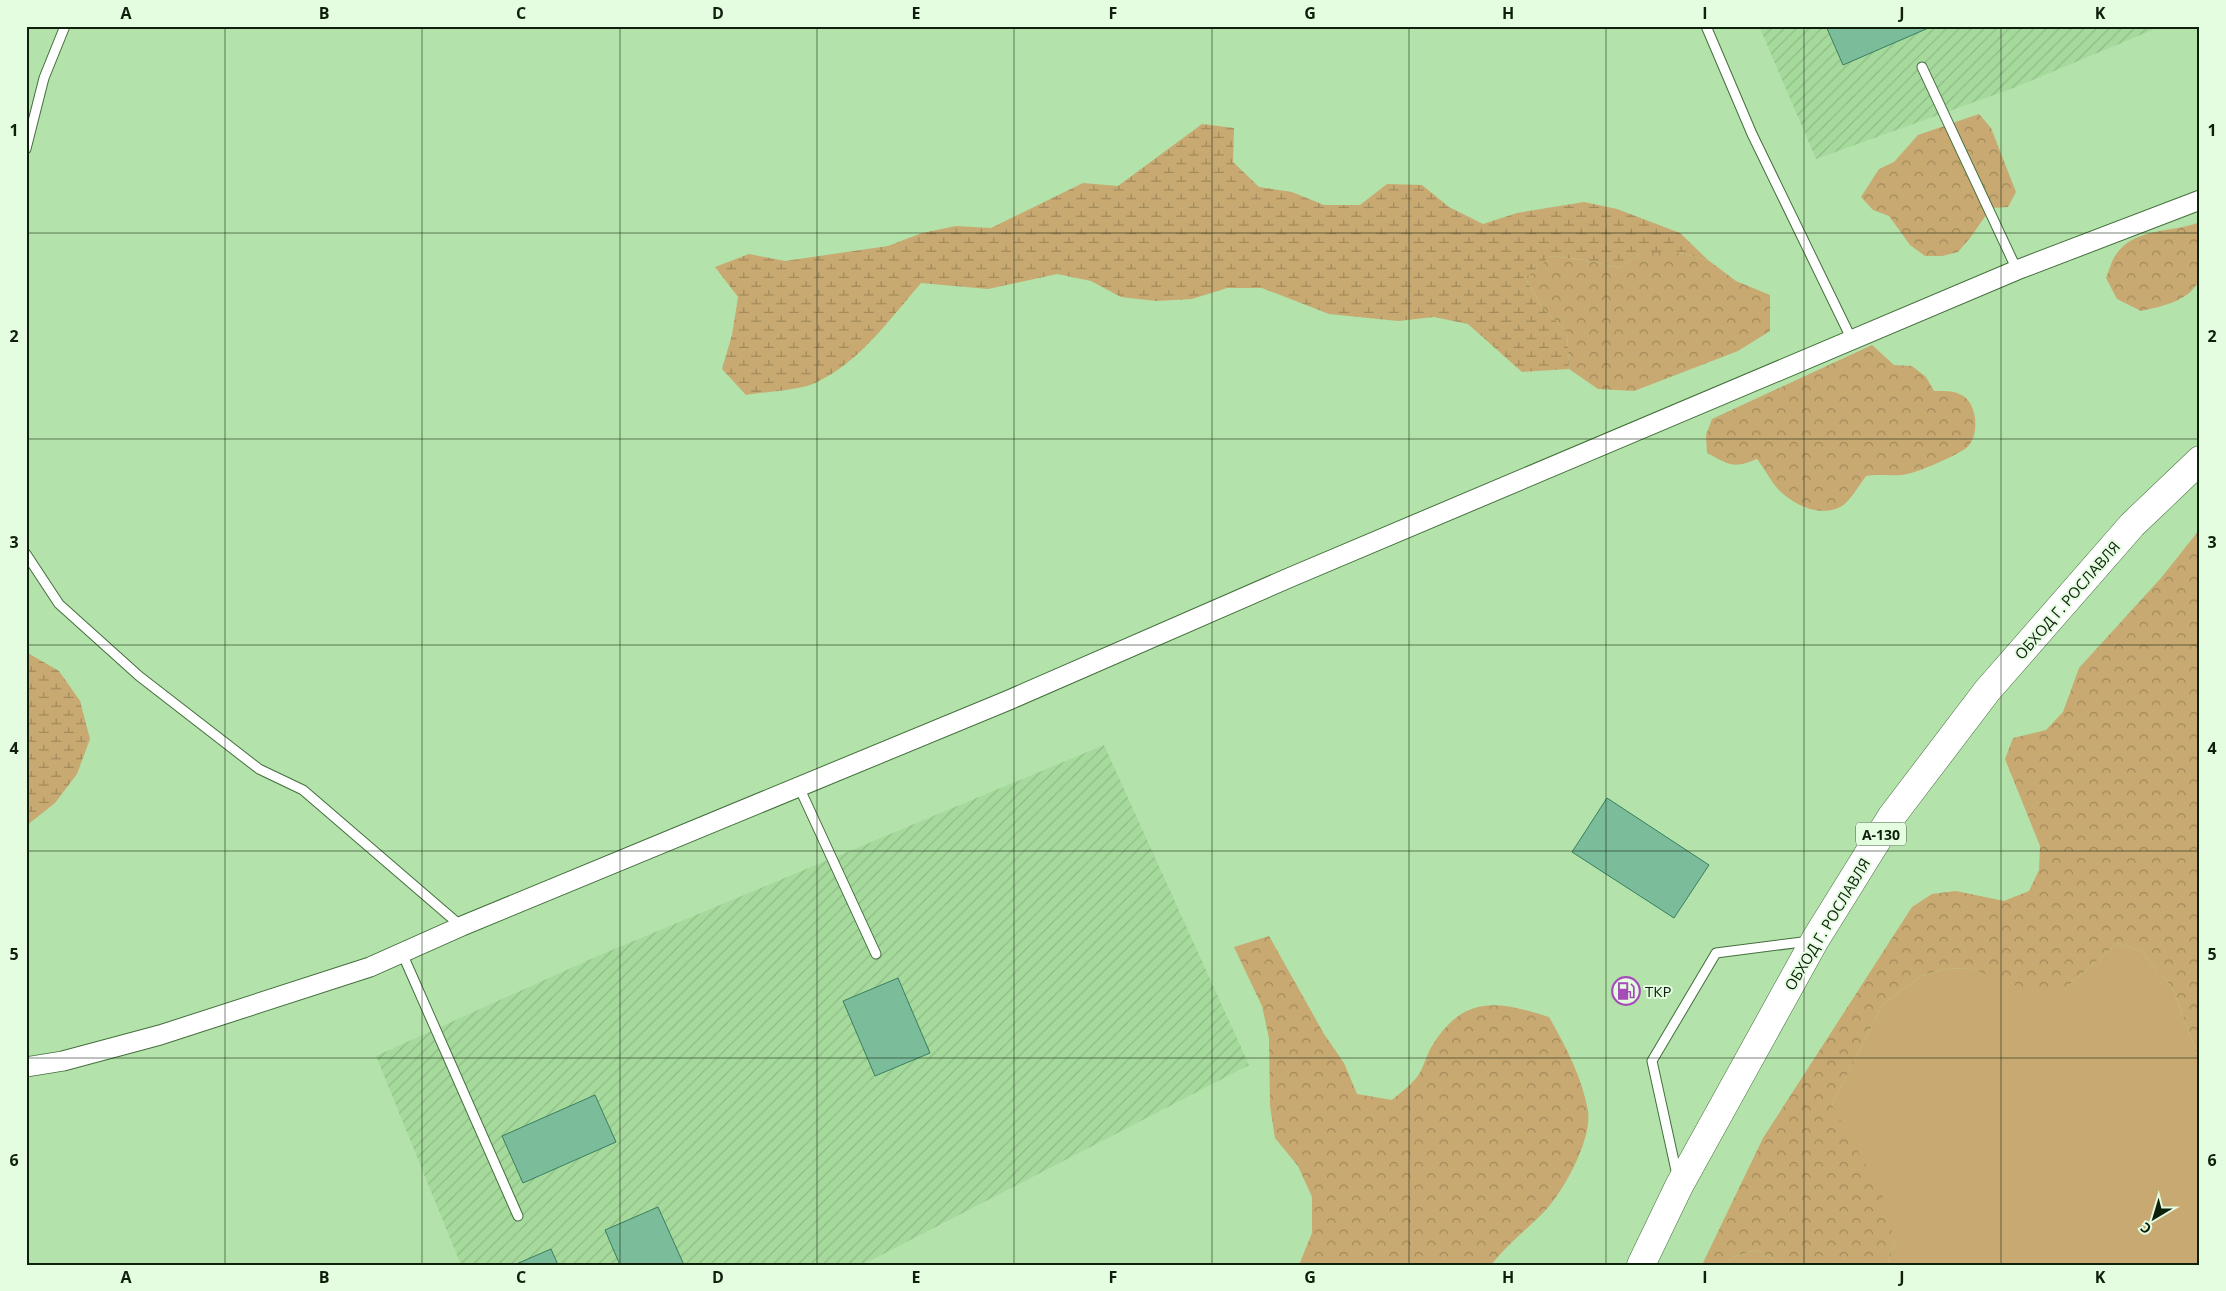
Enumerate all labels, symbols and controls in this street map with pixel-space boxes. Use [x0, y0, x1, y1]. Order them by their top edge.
text: A [120, 2, 132, 24]
text: B [319, 2, 329, 24]
text: C [516, 2, 526, 24]
text: D [712, 2, 724, 24]
text: E [912, 2, 921, 24]
text: F [1109, 2, 1117, 24]
text: G [1304, 2, 1316, 24]
text: H [1502, 2, 1514, 24]
text: I [1702, 2, 1708, 24]
text: J [1897, 2, 1905, 24]
text: K [2095, 2, 2106, 24]
text: 1 [9, 119, 19, 141]
text: 1 [2207, 119, 2217, 141]
text: 2 [9, 325, 19, 347]
text: 2 [2207, 325, 2217, 347]
text: 3 [9, 531, 19, 553]
text: 3 [2207, 531, 2217, 553]
street label: ОБХОД Г. РОСЛАВЛЯ [2010, 537, 2124, 663]
text: 4 [9, 737, 19, 759]
text: 4 [2207, 737, 2217, 759]
road number: А-130 [1856, 822, 1906, 846]
street label: ОБХОД Г. РОСЛАВЛЯ [1780, 854, 1874, 994]
text: 5 [9, 943, 19, 965]
text: 5 [2207, 943, 2217, 965]
fuel station icon: ТКР [1611, 976, 1641, 1006]
place label: ТКР [1645, 981, 1671, 1001]
text: 6 [9, 1149, 19, 1171]
text: 6 [2207, 1149, 2217, 1171]
north arrow [2128, 1194, 2178, 1244]
text: С [2136, 1218, 2155, 1239]
text: A [120, 1266, 132, 1288]
text: B [319, 1266, 329, 1288]
text: C [516, 1266, 526, 1288]
text: D [712, 1266, 724, 1288]
text: E [912, 1266, 921, 1288]
text: F [1109, 1266, 1117, 1288]
text: G [1304, 1266, 1316, 1288]
text: H [1502, 1266, 1514, 1288]
text: I [1702, 1266, 1708, 1288]
text: J [1897, 1266, 1905, 1288]
text: K [2095, 1266, 2106, 1288]

